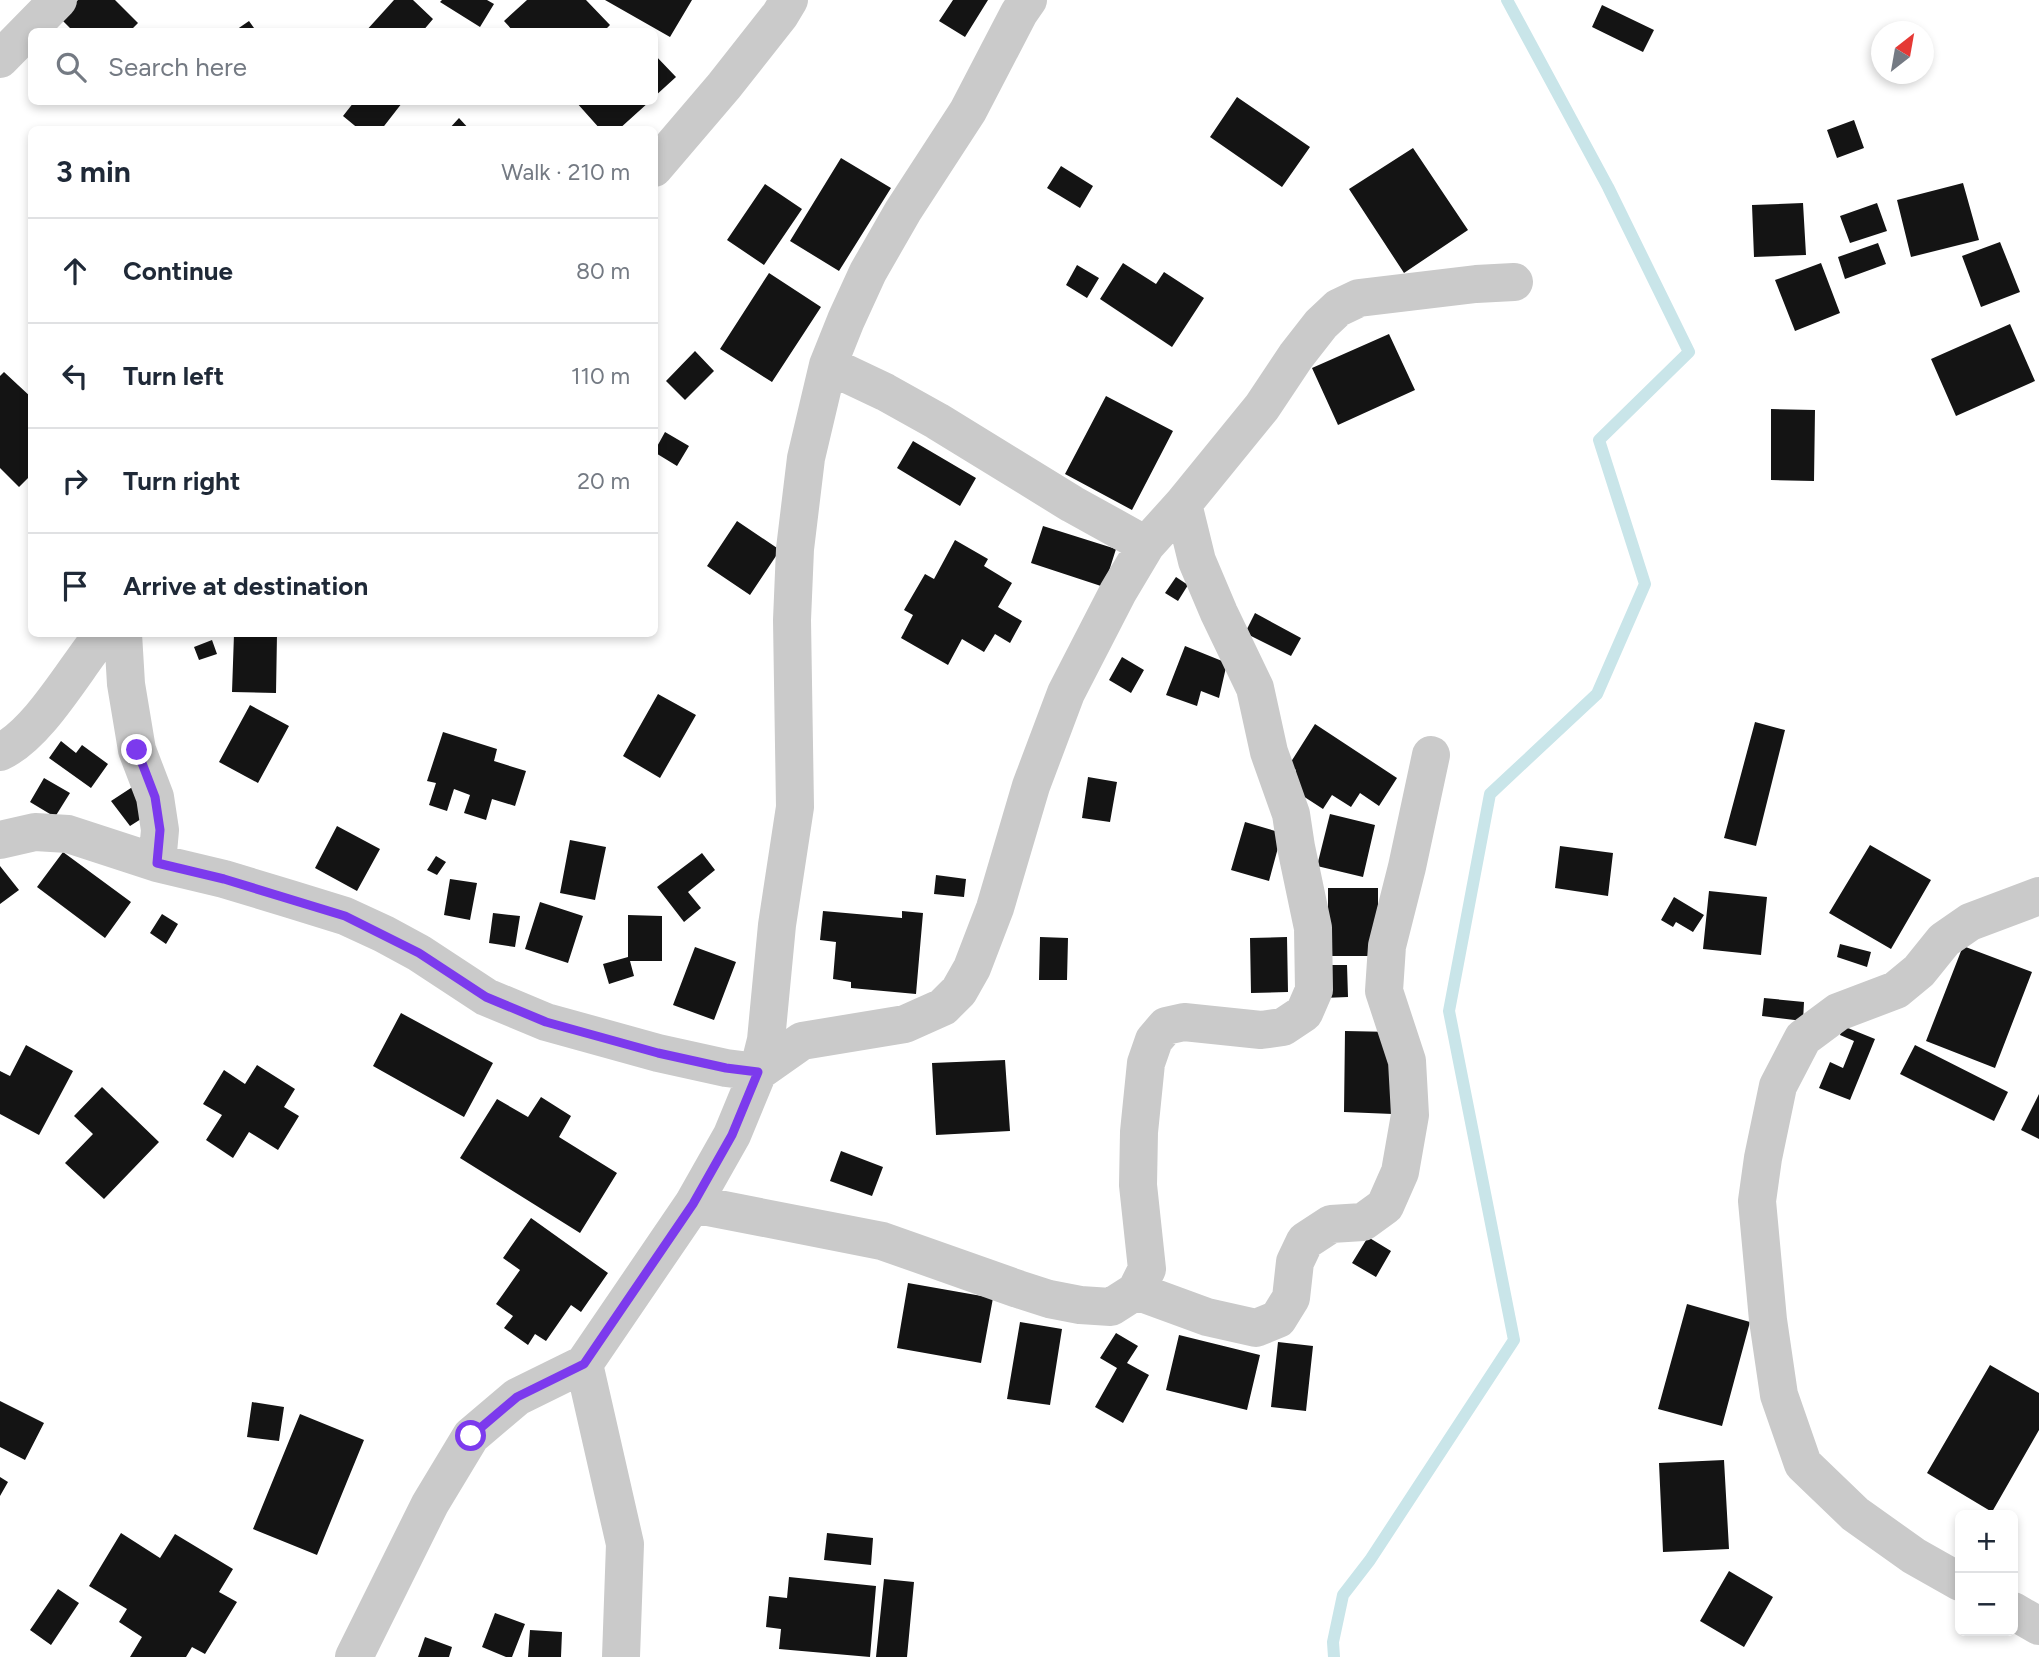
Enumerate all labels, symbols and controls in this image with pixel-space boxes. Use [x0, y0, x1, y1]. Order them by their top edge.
north arrow [1871, 21, 1934, 84]
search box [28, 28, 658, 105]
icon: search [52, 48, 90, 86]
text: Search here [108, 51, 247, 83]
text: 3 min [56, 153, 131, 190]
text: Walk · 210 m [501, 158, 630, 186]
icon: ahead [56, 252, 94, 290]
text: Continue [123, 255, 233, 287]
text: 80 m [576, 257, 630, 285]
icon: left [56, 357, 94, 395]
text: Turn left [123, 360, 224, 392]
text: 110 m [571, 362, 630, 390]
icon: right [56, 462, 94, 500]
text: Turn right [123, 465, 240, 497]
text: 20 m [577, 467, 630, 495]
icon: arrive [56, 567, 94, 605]
text: Arrive at destination [123, 570, 368, 602]
route end [121, 734, 152, 765]
route start [455, 1420, 486, 1451]
map controls [1955, 1510, 2018, 1636]
button: + [1955, 1510, 2018, 1573]
button: − [1955, 1573, 2018, 1636]

